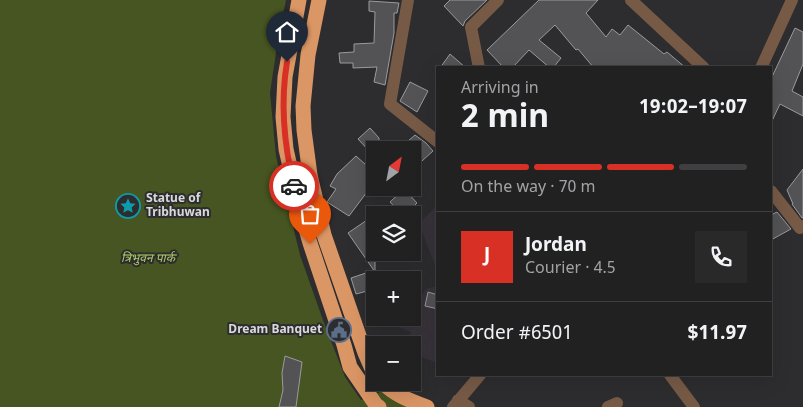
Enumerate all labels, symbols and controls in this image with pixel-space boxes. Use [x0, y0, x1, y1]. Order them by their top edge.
pin [266, 11, 308, 62]
icon: home [273, 18, 301, 46]
text: Arriving in [461, 79, 539, 100]
text: 19:02–19:07 [639, 96, 747, 121]
text: 2 min [461, 98, 549, 140]
north arrow [366, 141, 421, 196]
map controls [366, 141, 421, 391]
courier [269, 161, 319, 211]
icon: car [280, 172, 308, 200]
text: On the way · 70 m [461, 178, 595, 199]
place label: Statue of Tribhuwan [146, 191, 210, 221]
place icon: Statue of Tribhuwan [115, 193, 141, 219]
pin [289, 193, 331, 244]
icon: bag [296, 200, 324, 228]
button: layers [366, 206, 421, 261]
button: phone [695, 231, 747, 283]
text: Jordan [525, 234, 587, 259]
text: J [484, 244, 490, 269]
park label: त्रिभुवन पार्क [121, 251, 178, 267]
text: Courier · 4.5 [525, 259, 616, 280]
button: + [366, 271, 421, 326]
public building icon: Dream Banquet [326, 317, 352, 343]
place label: Dream Banquet [228, 322, 322, 338]
text: Order #6501 [461, 322, 573, 347]
text: $11.97 [688, 322, 747, 347]
button: − [366, 336, 421, 391]

